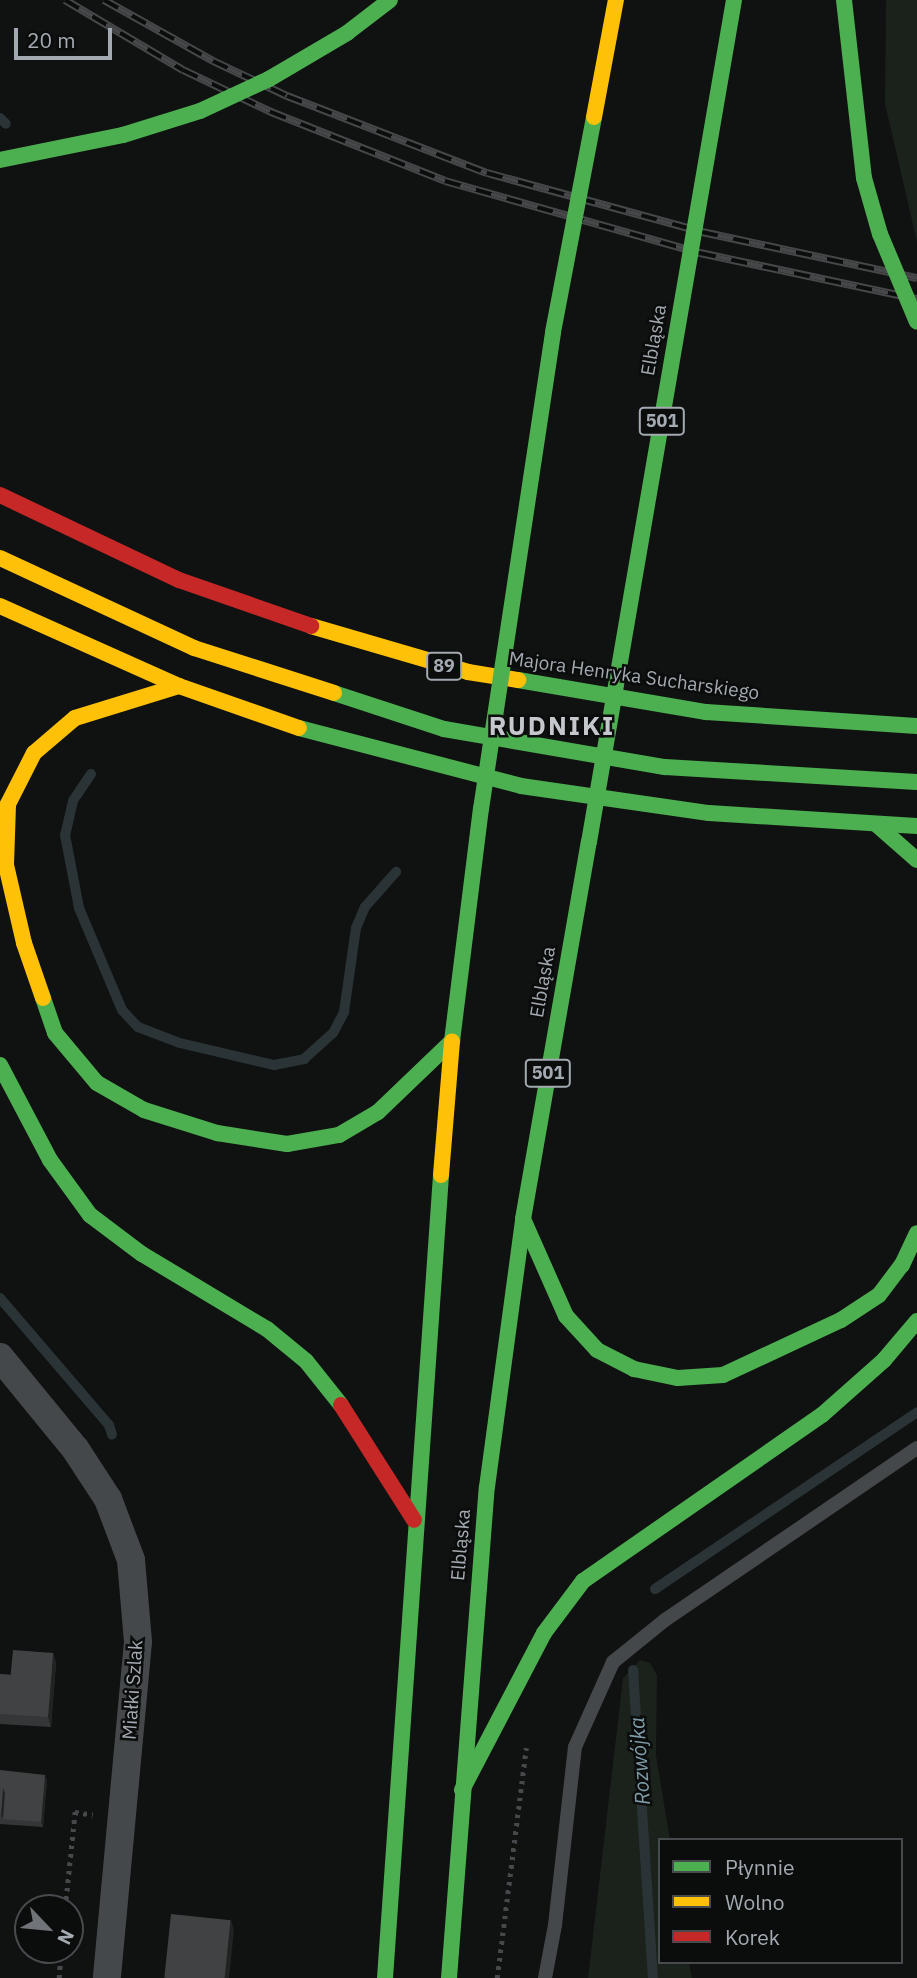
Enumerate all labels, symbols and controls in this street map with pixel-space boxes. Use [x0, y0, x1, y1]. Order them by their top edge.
scale bar [18, 14, 116, 58]
text: 20 m [27, 26, 76, 54]
street label: Elbląska [637, 303, 671, 377]
road number: 501 [638, 407, 686, 436]
street label: Majora Henryka Sucharskiego [507, 647, 761, 705]
road number: 89 [425, 652, 463, 680]
district label: RUDNIKI [490, 710, 614, 742]
street label: Elbląska [526, 945, 560, 1019]
road number: 501 [524, 1058, 572, 1088]
street label: Elbląska [447, 1508, 475, 1582]
street label: Miałki Szlak [118, 1639, 148, 1741]
water label: Rozwójka [623, 1716, 655, 1806]
legend [658, 1838, 903, 1964]
text: Płynnie [725, 1853, 794, 1881]
text: Wolno [725, 1888, 785, 1916]
north arrow [14, 1894, 84, 1964]
text: Korek [725, 1923, 780, 1951]
text: N [52, 1926, 80, 1949]

